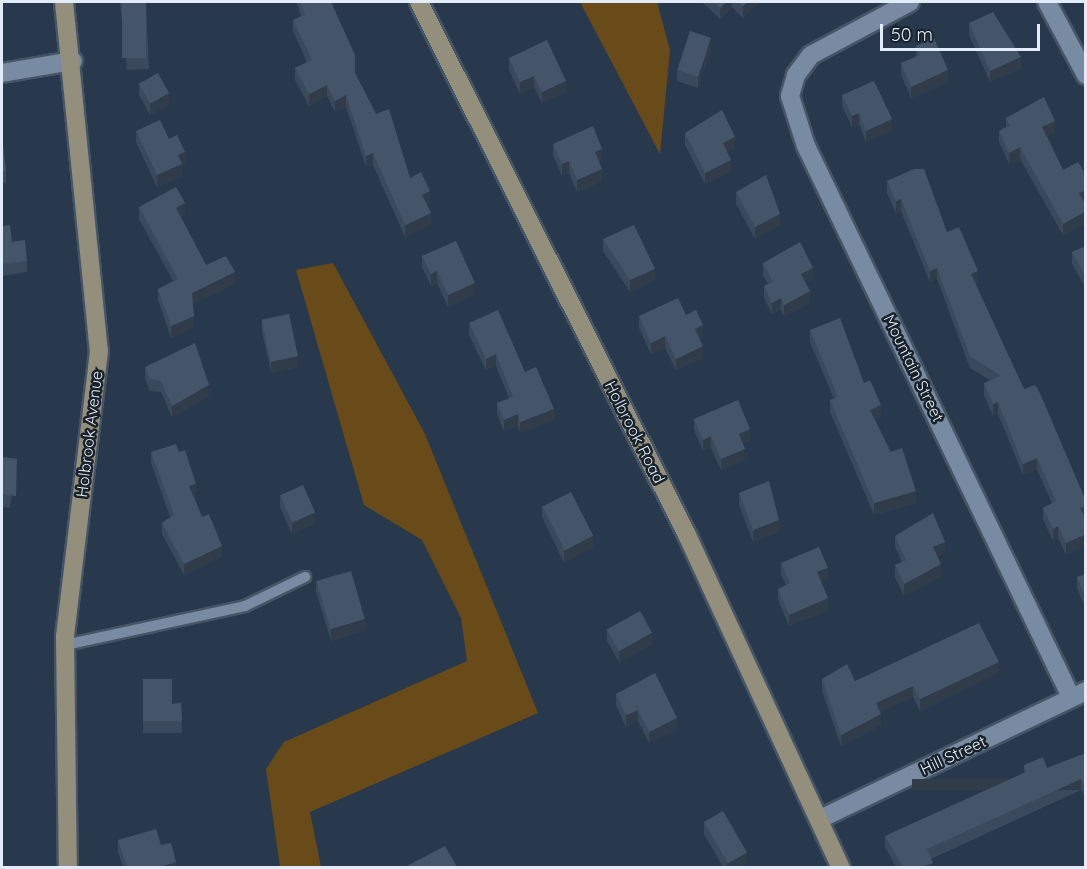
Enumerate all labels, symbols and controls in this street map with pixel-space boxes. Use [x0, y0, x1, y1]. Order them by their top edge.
scale bar [883, 12, 1044, 50]
text: 50 m [891, 23, 933, 46]
street label: Mountain Street [880, 311, 948, 425]
street label: Holbrook Avenue [72, 370, 106, 498]
street label: Holbrook Road [601, 378, 669, 486]
street label: Hill Street [917, 731, 989, 779]

